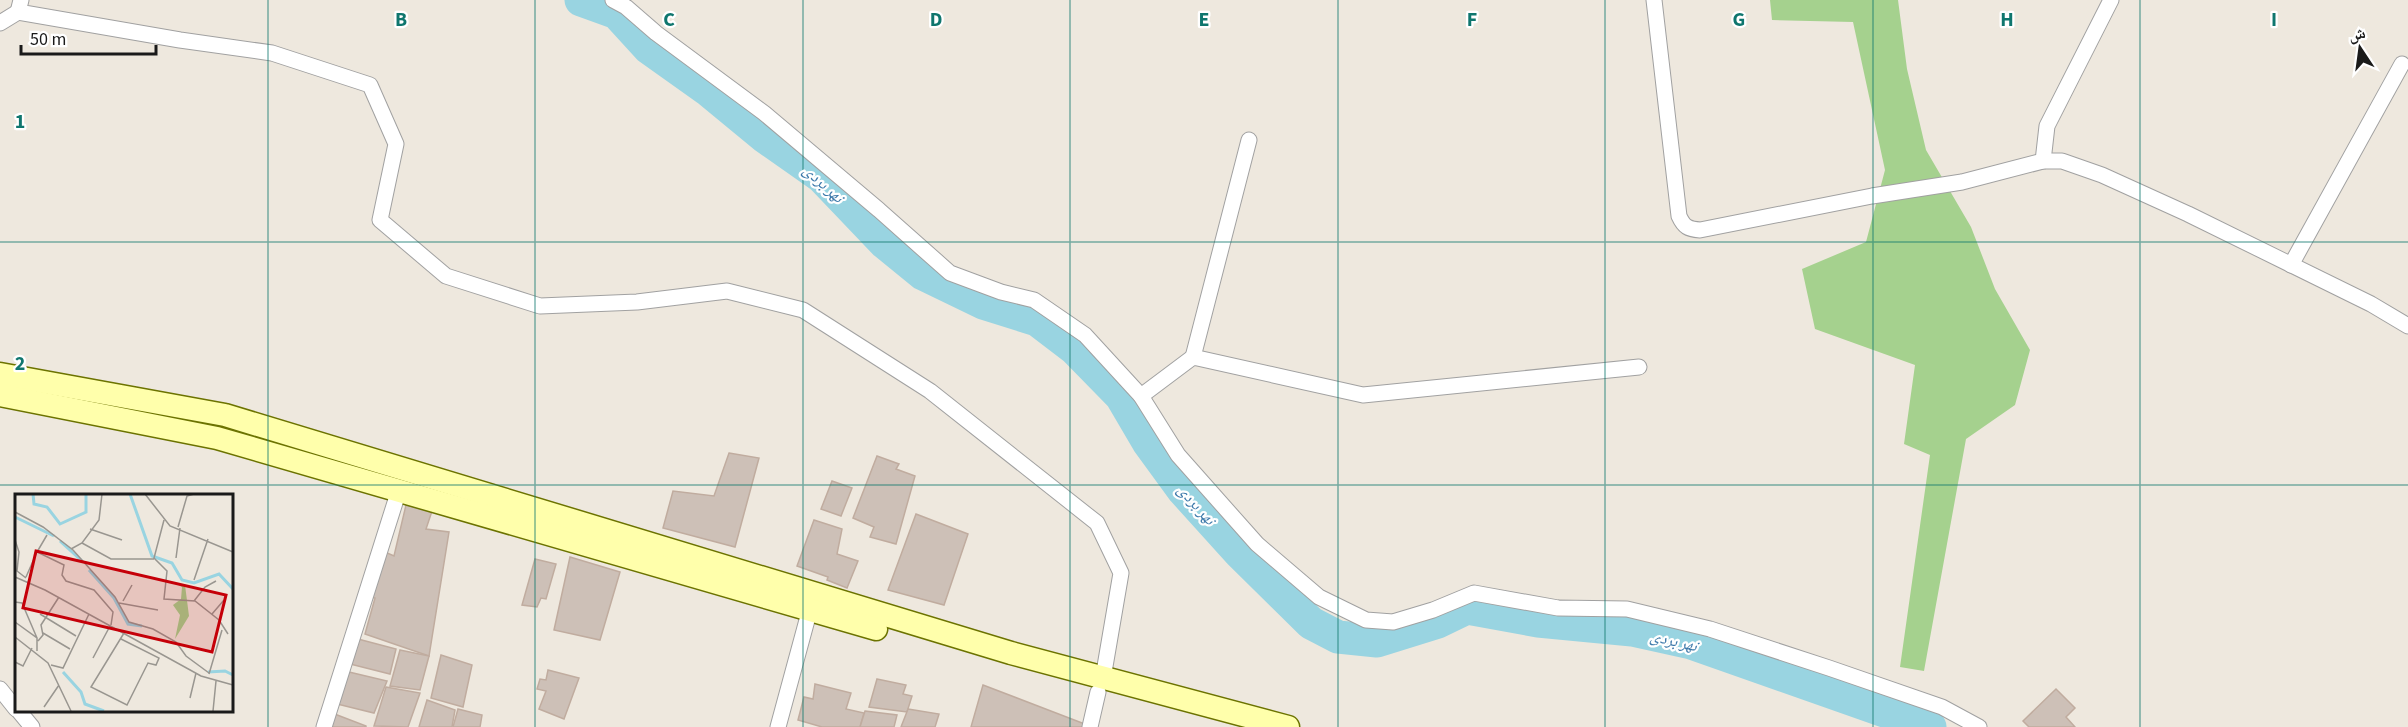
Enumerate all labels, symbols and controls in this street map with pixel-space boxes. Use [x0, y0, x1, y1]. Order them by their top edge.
text: B [395, 6, 407, 34]
text: C [663, 6, 675, 34]
text: D [930, 6, 942, 34]
text: E [1199, 6, 1209, 34]
text: F [1467, 6, 1477, 34]
text: G [1733, 6, 1745, 34]
text: H [2000, 6, 2014, 34]
text: I [2271, 6, 2277, 34]
scale bar [21, 18, 156, 56]
north arrow [2330, 18, 2390, 78]
text: ش [2346, 22, 2368, 47]
text: 50 m [30, 27, 66, 52]
text: 1 [15, 108, 25, 136]
water label: نهر بردى [798, 160, 850, 210]
text: 2 [15, 350, 25, 378]
water label: نهر بردى [1172, 480, 1222, 532]
inset map [15, 494, 232, 712]
water label: نهر بردى [1648, 625, 1702, 658]

